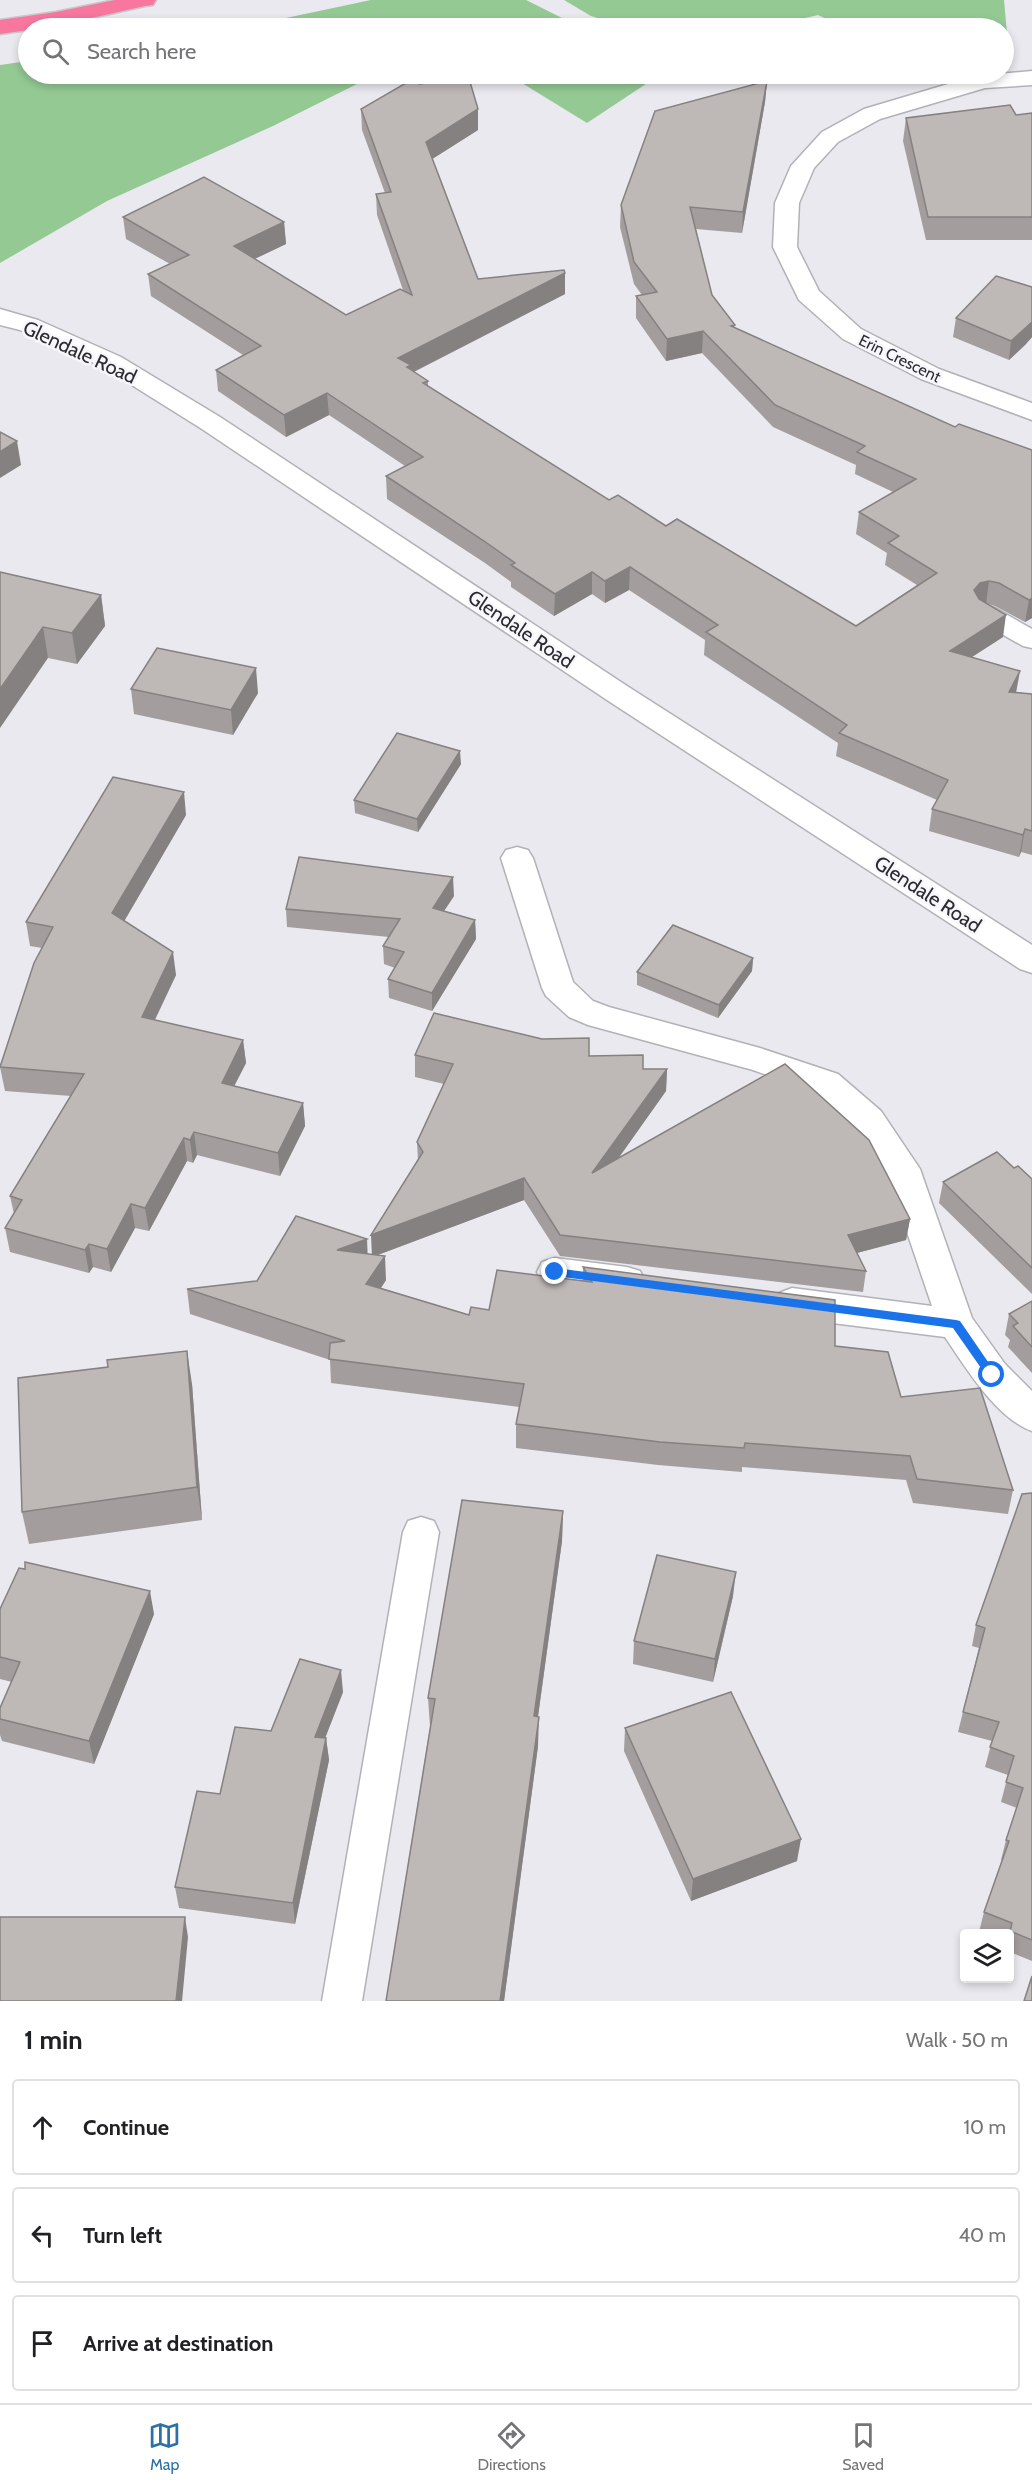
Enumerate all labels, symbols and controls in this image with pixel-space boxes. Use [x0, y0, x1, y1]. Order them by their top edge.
search box [18, 18, 1014, 84]
icon: search [39, 35, 72, 68]
text: Search here [87, 38, 196, 65]
street label: Glendale Road [19, 315, 141, 389]
street label: Erin Crescent [856, 330, 944, 387]
street label: Glendale Road [463, 585, 579, 673]
street label: Glendale Road [870, 850, 986, 938]
route end [541, 1258, 567, 1284]
route start [978, 1361, 1004, 1387]
map controls [960, 1929, 1014, 1983]
button: layers [960, 1929, 1014, 1983]
text: 1 min [24, 2024, 83, 2056]
text: Walk · 50 m [906, 2028, 1008, 2052]
icon: ahead [26, 2111, 59, 2144]
text: Continue [83, 2114, 169, 2141]
text: 10 m [963, 2115, 1006, 2139]
icon: left [26, 2219, 59, 2252]
text: Turn left [83, 2222, 162, 2249]
text: 40 m [958, 2223, 1006, 2247]
icon: arrive [26, 2327, 59, 2360]
text: Arrive at destination [83, 2330, 273, 2357]
tab: Map [148, 2419, 181, 2474]
tab: Directions [478, 2419, 546, 2474]
tab: Saved [842, 2419, 884, 2474]

